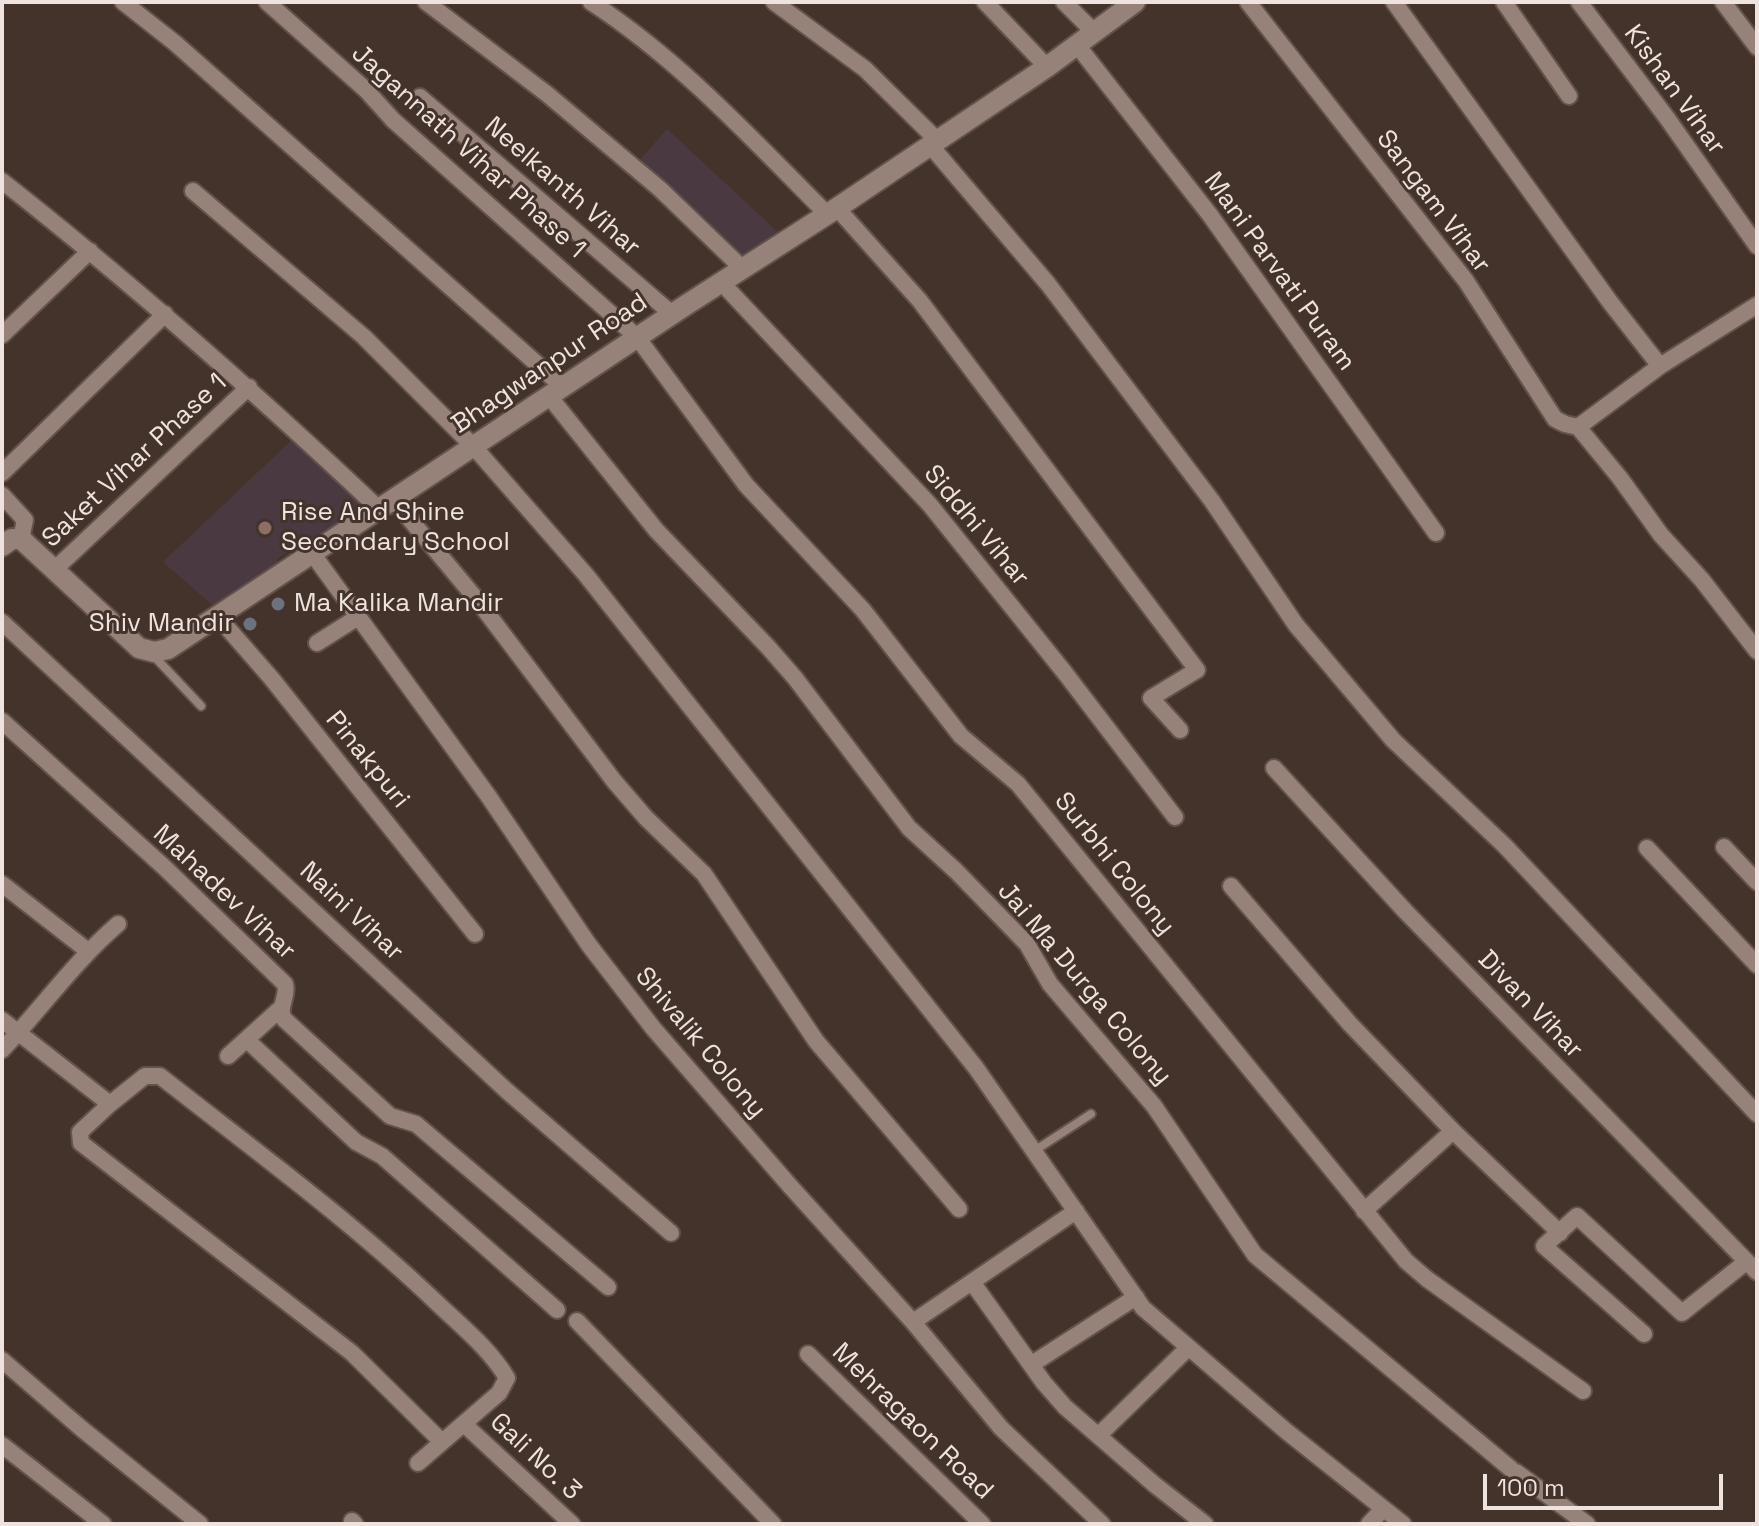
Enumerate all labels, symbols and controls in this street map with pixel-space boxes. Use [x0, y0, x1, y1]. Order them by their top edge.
street label: Kishan Vihar [1617, 19, 1731, 161]
street label: Jagannath Vihar Phase 1 [344, 39, 592, 265]
street label: Neelkanth Vihar [478, 111, 646, 263]
street label: Sangam Vihar [1369, 124, 1497, 280]
street label: Mani Parvati Puram [1197, 167, 1361, 377]
street label: Bhagwanpur Road [446, 287, 654, 441]
street label: Saket Vihar Phase 1 [36, 368, 234, 554]
street label: Siddhi Vihar [917, 459, 1035, 593]
place label: Rise And Shine Secondary School [281, 497, 510, 558]
marker: Rise And Shine Secondary School [256, 519, 274, 537]
place label: Ma Kalika Mandir [294, 588, 503, 620]
marker: Ma Kalika Mandir [269, 595, 287, 613]
place label: Shiv Mandir [89, 608, 234, 640]
marker: Shiv Mandir [241, 615, 259, 633]
street label: Pinakpuri [318, 705, 416, 815]
street label: Surbhi Colony [1047, 786, 1181, 942]
street label: Mahadev Vihar [146, 819, 302, 967]
street label: Naini Vihar [293, 856, 409, 968]
street label: Jai Ma Durga Colony [990, 876, 1178, 1092]
street label: Divan Vihar [1471, 945, 1589, 1065]
street label: Shivalik Colony [628, 961, 772, 1125]
street label: Mehragaon Road [825, 1337, 999, 1507]
street label: Gali No. 3 [483, 1407, 587, 1507]
scale bar [1487, 1458, 1727, 1508]
text: 100 m [1497, 1472, 1565, 1503]

